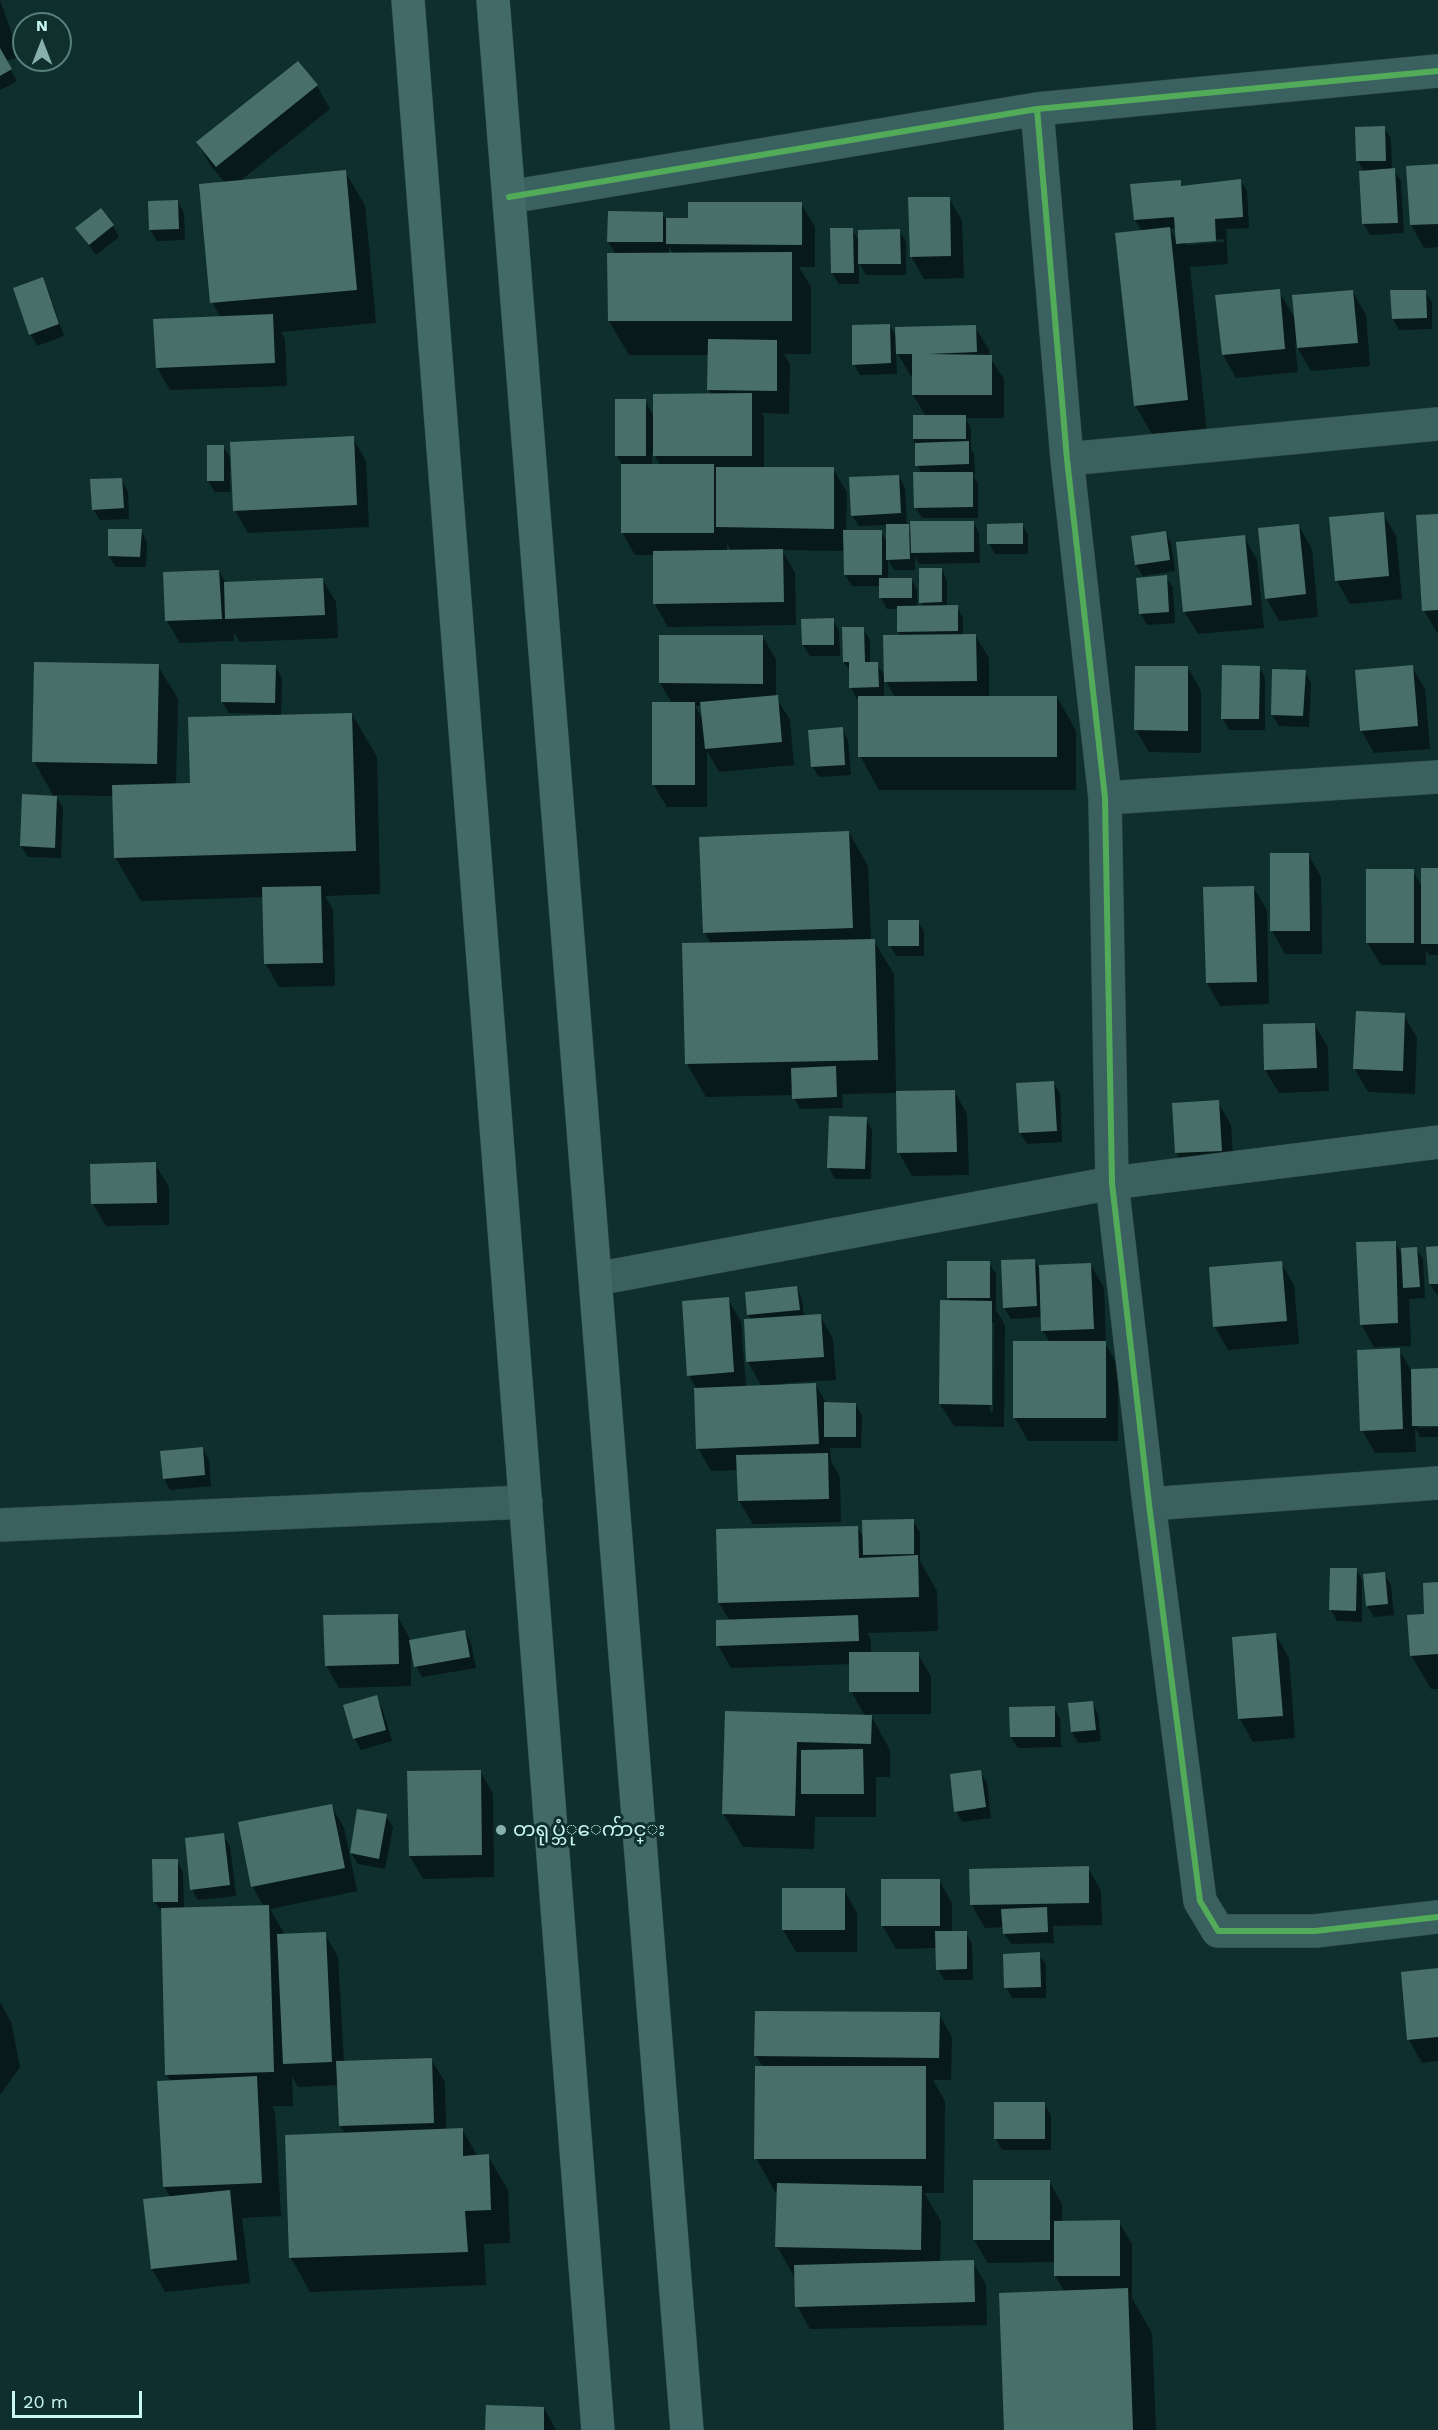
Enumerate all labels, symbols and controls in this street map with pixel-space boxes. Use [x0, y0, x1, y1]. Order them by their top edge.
north arrow [12, 12, 72, 72]
text: N [36, 16, 48, 35]
place label: တရုပ္ဘံုေက်ာင္း [513, 1818, 665, 1842]
marker: တရုပ္ဘံုေက်ာင္း [494, 1823, 508, 1837]
scale bar [15, 2379, 146, 2417]
text: 20 m [23, 2391, 68, 2412]

